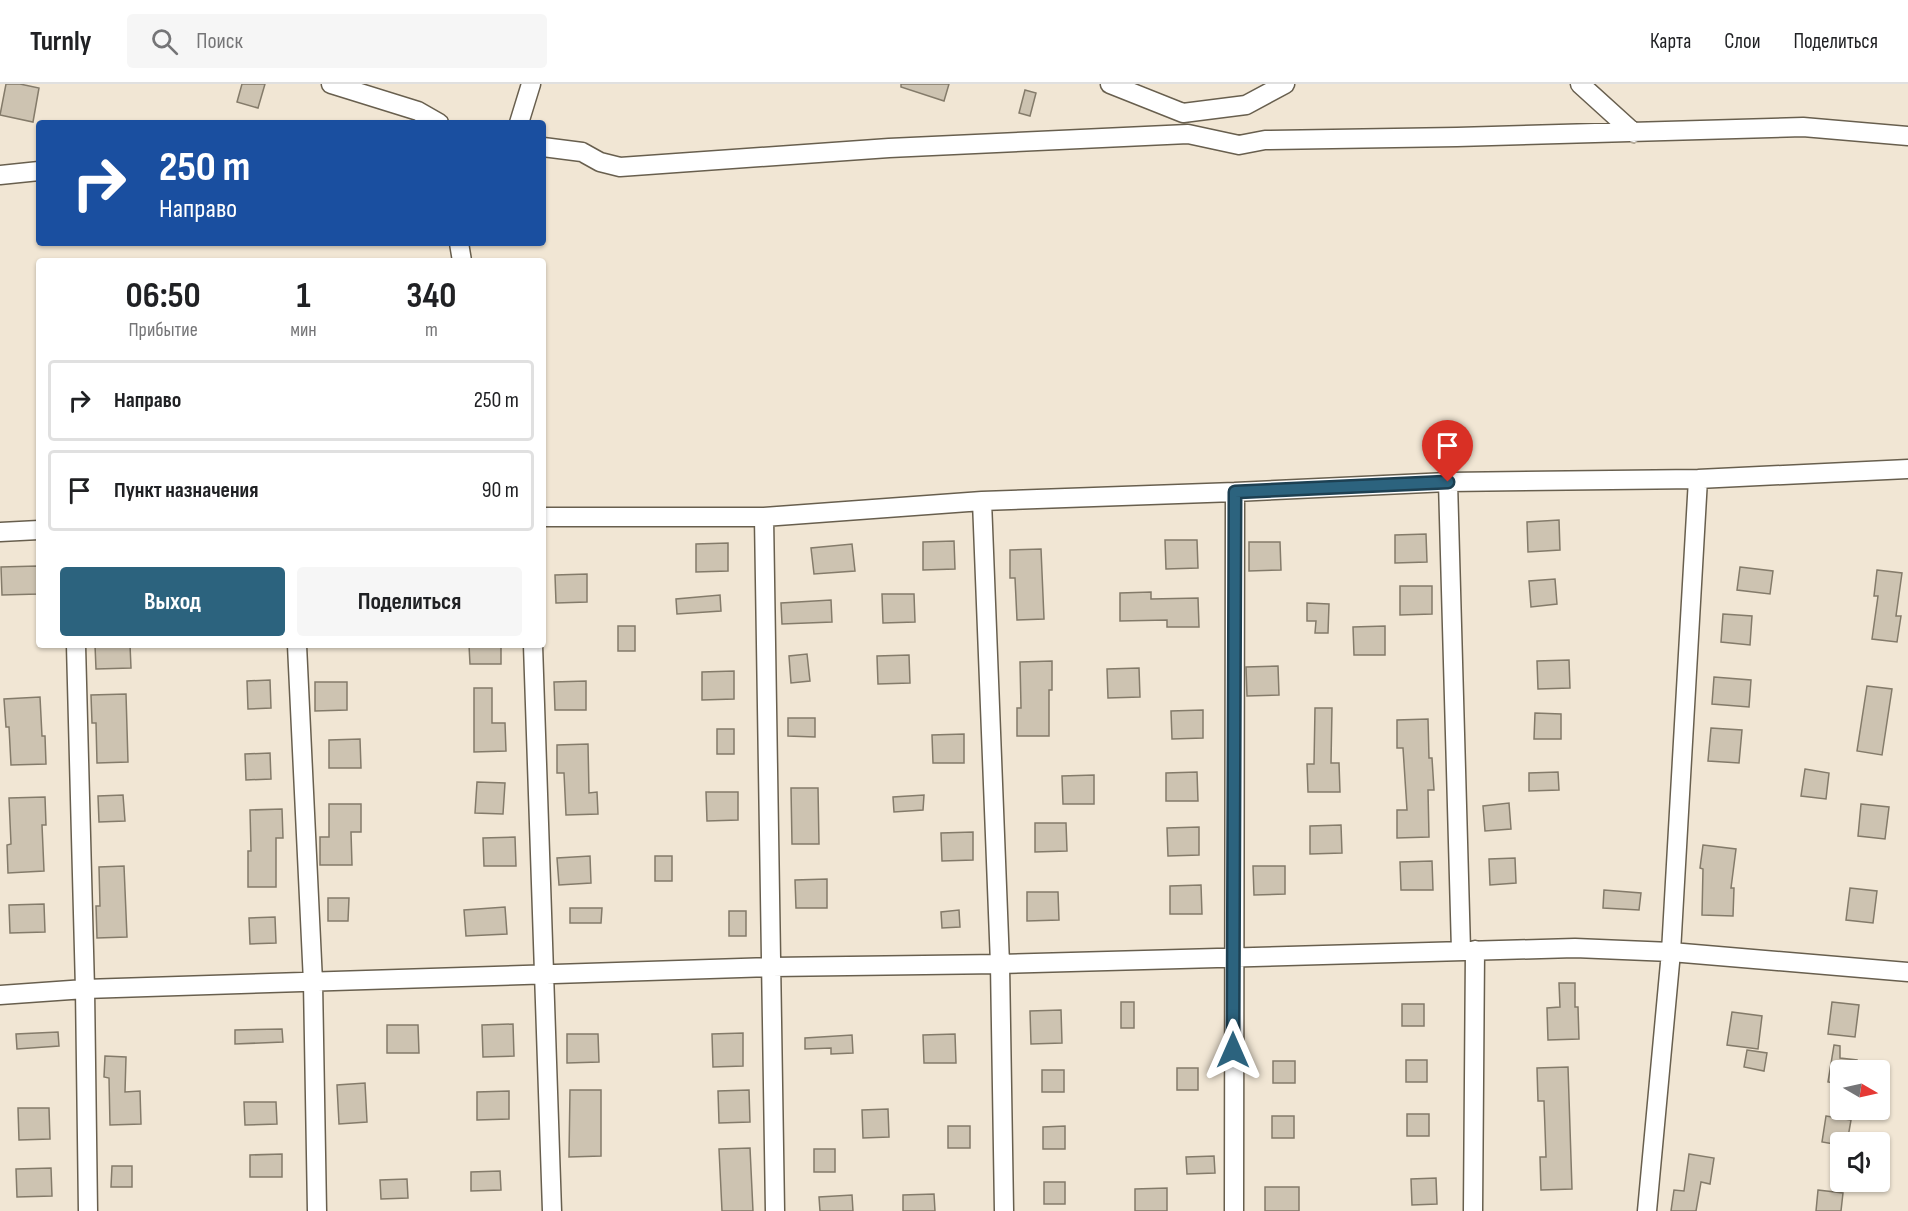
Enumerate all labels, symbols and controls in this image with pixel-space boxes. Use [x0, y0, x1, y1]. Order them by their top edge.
search box [127, 14, 547, 68]
text: Turnly [30, 25, 91, 58]
icon: search [148, 25, 181, 58]
text: Поиск [196, 28, 243, 55]
text: Карта [1650, 29, 1691, 54]
text: Слои [1724, 29, 1760, 54]
text: Поделиться [1793, 29, 1878, 54]
text: 250 m [159, 142, 250, 193]
icon: right [60, 144, 138, 222]
text: Направо [159, 193, 237, 225]
text: 06:50 [126, 275, 201, 318]
text: 1 [296, 275, 311, 318]
text: 340 [406, 275, 456, 318]
text: Прибытие [128, 318, 198, 342]
text: мин [290, 318, 317, 342]
text: m [425, 318, 438, 342]
icon: right [63, 384, 96, 417]
text: Направо [114, 387, 181, 414]
text: 250 m [474, 387, 519, 414]
pin [1422, 420, 1473, 482]
icon: arrive [1431, 429, 1464, 462]
icon: arrive [63, 474, 96, 507]
text: Пункт назначения [114, 477, 258, 504]
text: 90 m [482, 477, 519, 504]
button: Выход [60, 567, 285, 636]
button: Поделиться [297, 567, 522, 636]
position arrow [1201, 1018, 1265, 1082]
north arrow [1830, 1060, 1890, 1120]
map controls [1830, 1060, 1890, 1192]
button: sound [1830, 1132, 1890, 1192]

